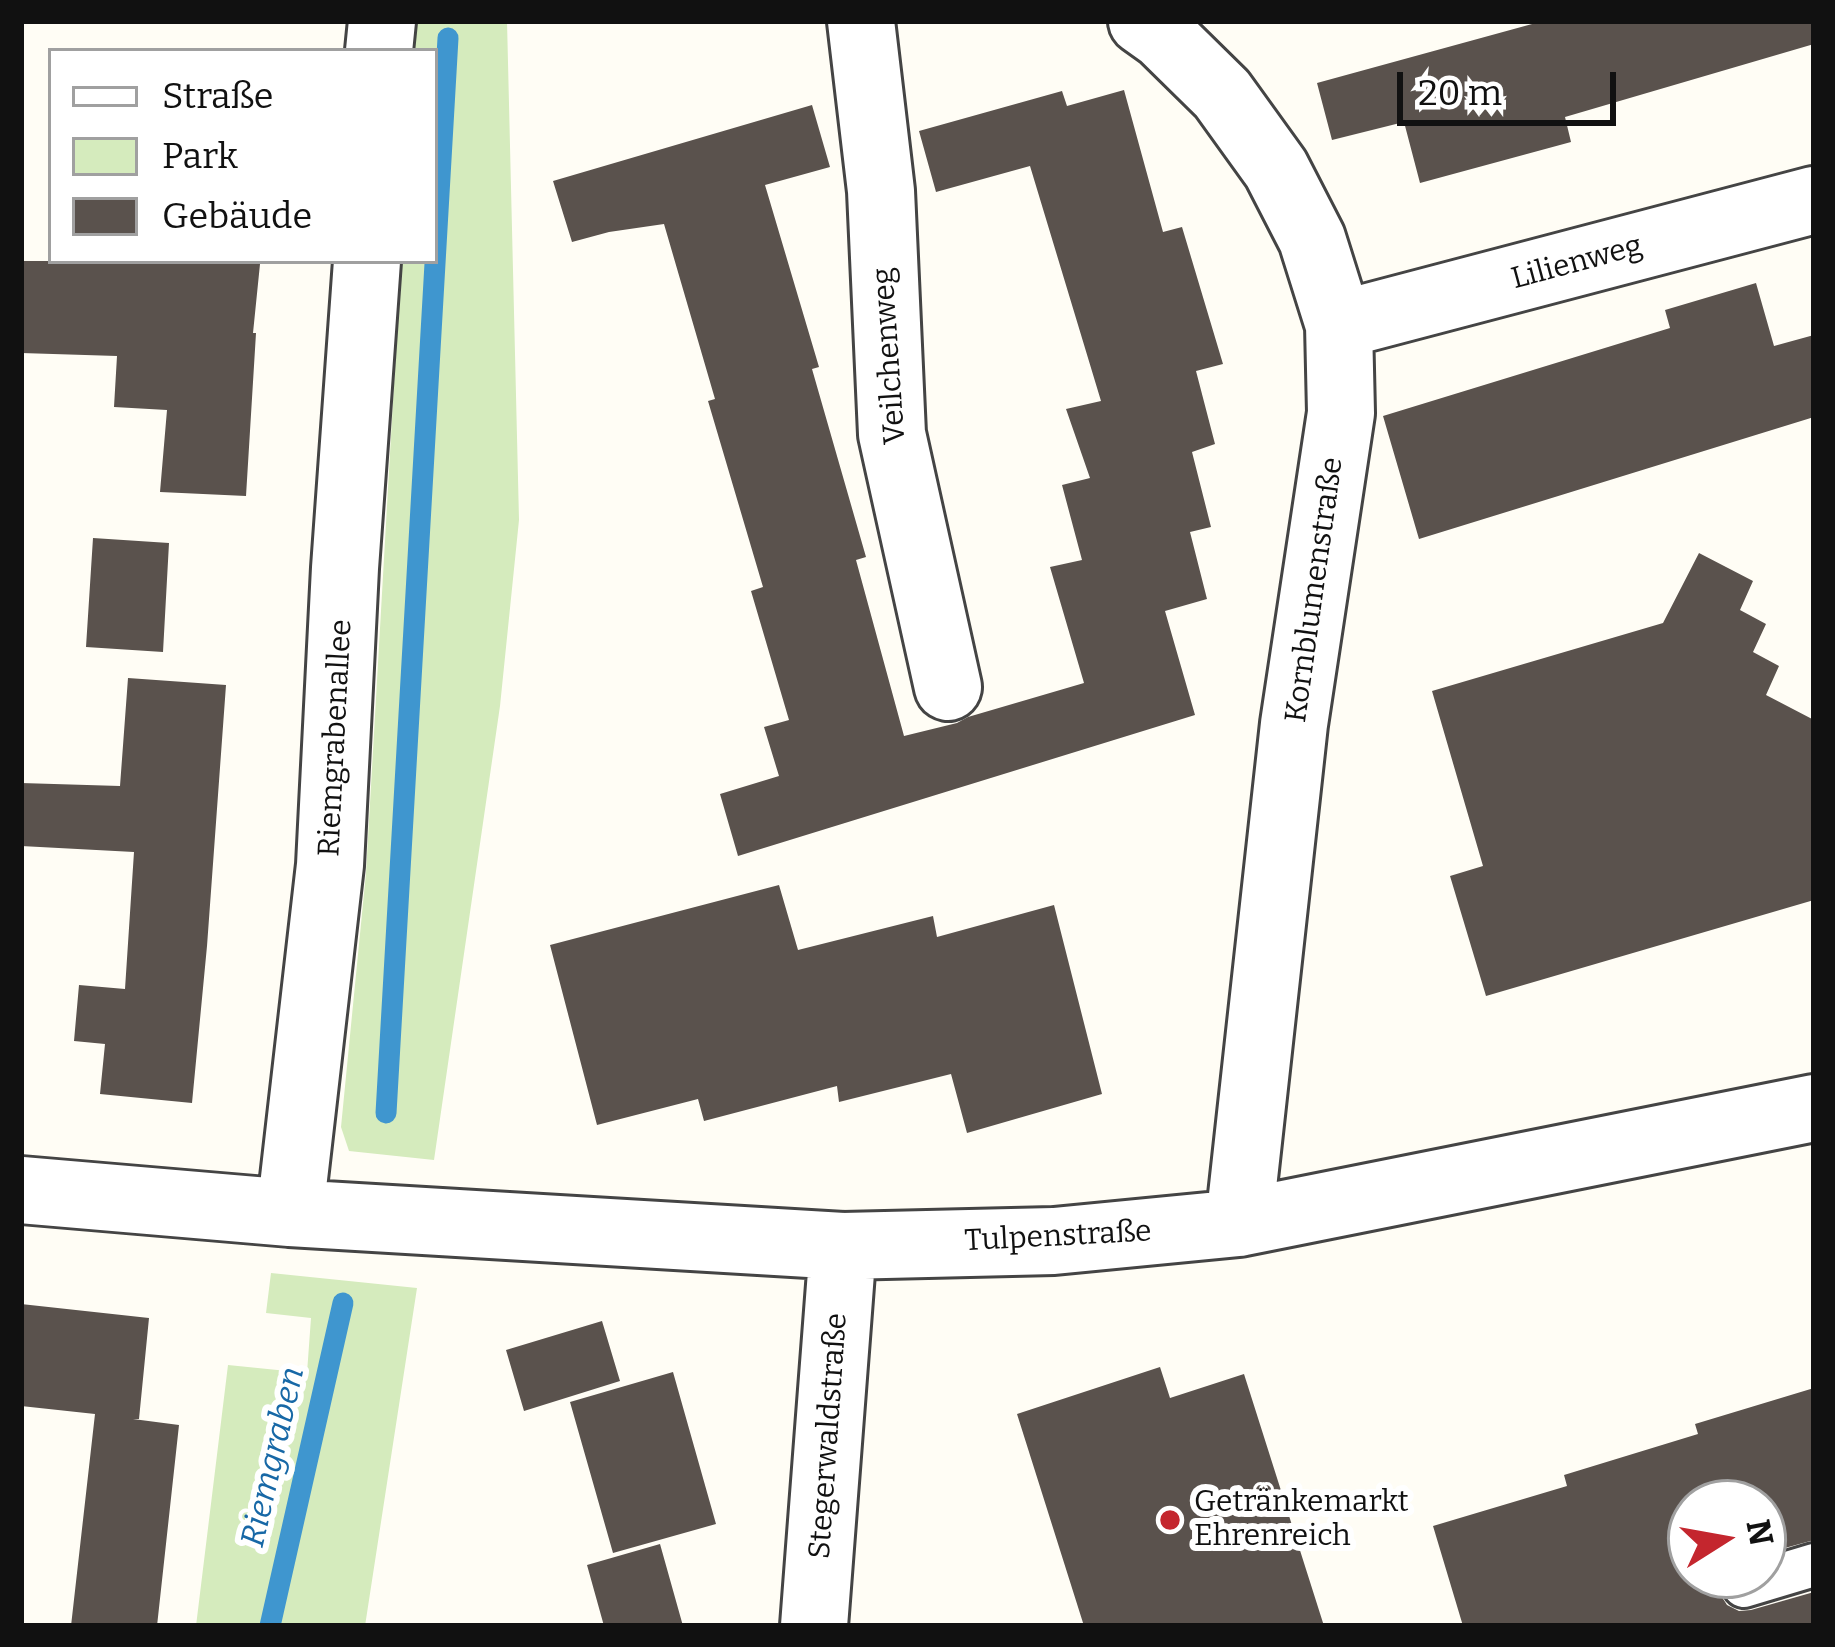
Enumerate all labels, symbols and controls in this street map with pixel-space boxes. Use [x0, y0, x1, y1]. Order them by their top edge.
legend [48, 48, 438, 264]
scale bar [1403, 48, 1622, 122]
text: 20 m [1418, 71, 1502, 115]
text: Straße [162, 74, 273, 118]
text: Park [162, 134, 238, 178]
text: Gebäude [162, 194, 312, 238]
street label: Lilienweg [1508, 228, 1646, 298]
street label: Veilchenweg [866, 266, 914, 446]
street label: Kornblumenstraße [1279, 455, 1351, 725]
street label: Riemgrabenallee [312, 618, 360, 858]
street label: Tulpenstraße [964, 1214, 1152, 1260]
street label: Stegerwaldstraße [802, 1312, 856, 1560]
water label: Riemgraben [234, 1363, 314, 1551]
north arrow [1667, 1479, 1787, 1599]
place label: Getränkemarkt Ehrenreich [1194, 1485, 1409, 1556]
marker: Getränkemarkt Ehrenreich [1157, 1507, 1183, 1533]
text: N [1737, 1516, 1781, 1549]

